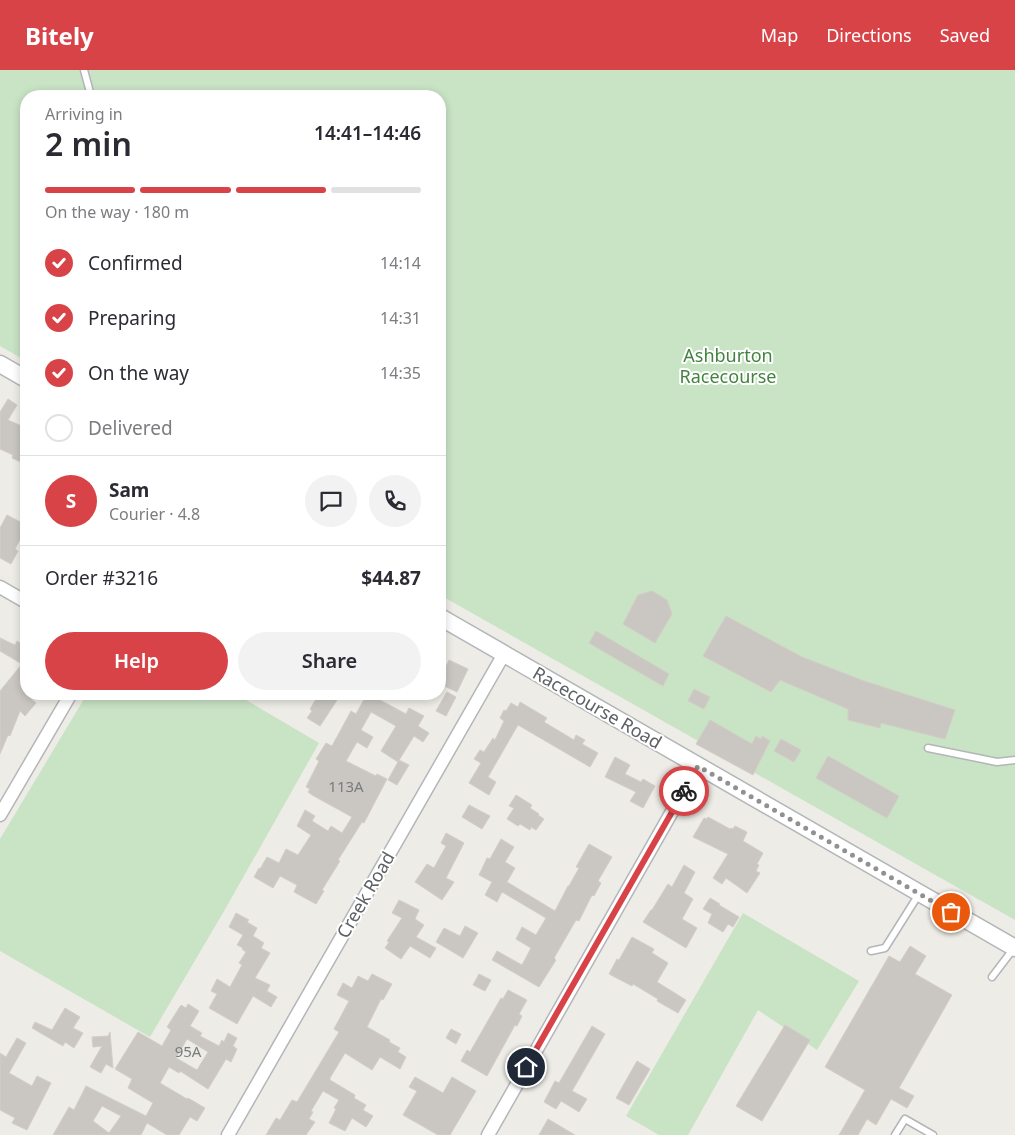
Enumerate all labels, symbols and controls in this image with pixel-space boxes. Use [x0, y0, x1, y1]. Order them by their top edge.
text: Bitely [25, 19, 94, 52]
text: Map [761, 23, 798, 47]
text: Directions [826, 23, 912, 47]
text: Saved [940, 23, 990, 47]
text: Arriving in [45, 103, 123, 125]
text: 14:41–14:46 [314, 120, 421, 146]
text: 2 min [45, 122, 132, 165]
text: On the way · 180 m [45, 201, 189, 223]
icon: check [45, 249, 73, 277]
text: Confirmed [88, 250, 183, 276]
text: 14:14 [380, 252, 421, 274]
icon: check [45, 304, 73, 332]
text: Preparing [88, 305, 176, 331]
text: 14:31 [380, 307, 421, 329]
park label: Ashburton Racecourse [680, 343, 776, 388]
icon: check [45, 359, 73, 387]
text: On the way [88, 360, 189, 386]
text: 14:35 [380, 362, 421, 384]
text: Delivered [88, 415, 173, 441]
button: chat [305, 475, 357, 527]
button: phone [369, 475, 421, 527]
text: Sam [109, 477, 149, 503]
text: S [66, 488, 76, 514]
text: Courier · 4.8 [109, 503, 200, 525]
text: Order #3216 [45, 565, 158, 591]
text: $44.87 [361, 565, 421, 591]
button: Help [45, 632, 228, 690]
button: Share [238, 632, 421, 690]
street label: Racecourse Road [529, 661, 666, 754]
courier [659, 766, 709, 816]
house number: 113A [328, 776, 364, 796]
icon: bike [670, 777, 698, 805]
street label: Creek Road [331, 847, 400, 942]
pin [930, 891, 972, 933]
icon: bag [937, 898, 965, 926]
house number: 95A [175, 1041, 202, 1061]
pin [505, 1046, 547, 1088]
icon: home [512, 1053, 540, 1081]

